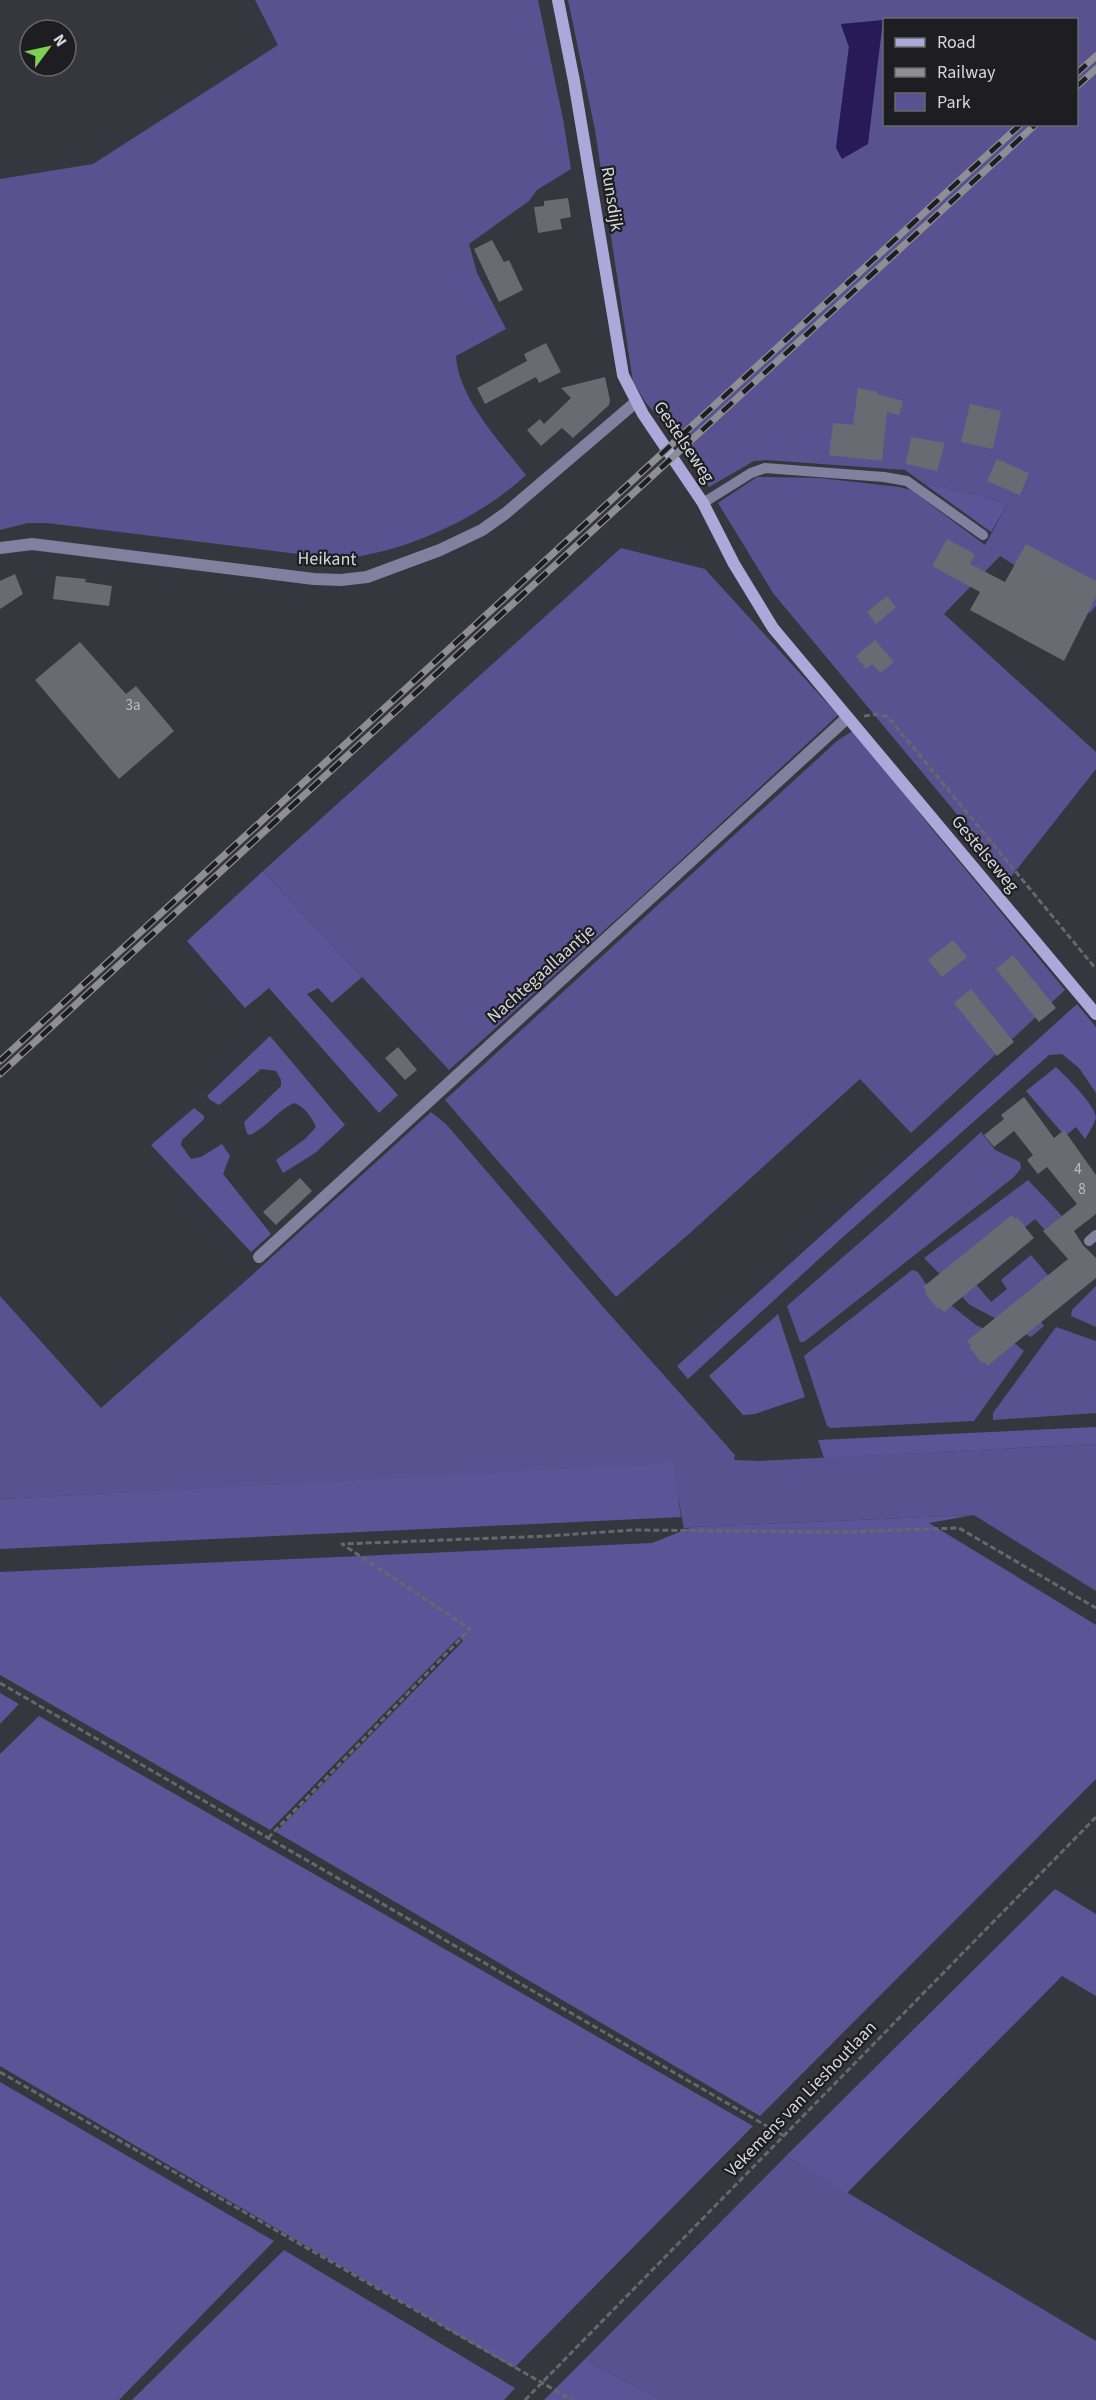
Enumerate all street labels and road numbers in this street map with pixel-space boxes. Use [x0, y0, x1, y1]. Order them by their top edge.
street label: Runsdijk [595, 165, 629, 233]
street label: Gestelseweg [647, 396, 721, 488]
street label: Heikant [297, 546, 357, 572]
street label: Gestelseweg [945, 810, 1025, 898]
street label: Nachtegaallaantje [482, 919, 600, 1029]
street label: Vekemens van Lieshoutlaan [720, 2015, 882, 2183]

